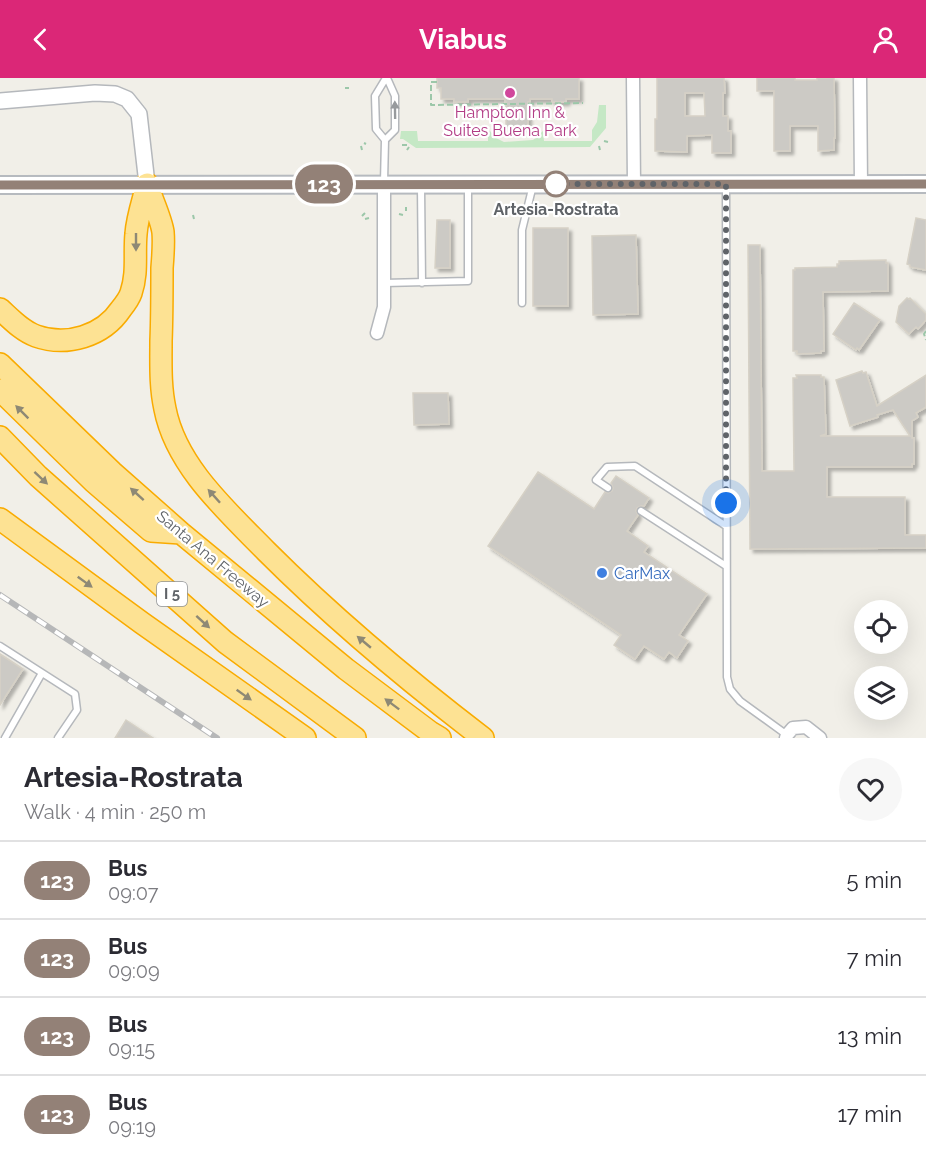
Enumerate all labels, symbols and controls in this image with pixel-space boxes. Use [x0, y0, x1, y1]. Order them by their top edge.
icon: back [24, 23, 57, 56]
icon: person [869, 23, 902, 56]
text: Viabus [419, 24, 507, 55]
marker: Hampton Inn & Suites Buena Park [503, 86, 517, 100]
one-way arrow [390, 101, 400, 120]
place label: Hampton Inn & Suites Buena Park [443, 103, 577, 140]
line badge: 123 [290, 164, 358, 204]
marker: Artesia-Rostrata [543, 171, 569, 197]
text: 123 [307, 172, 341, 197]
place label: Artesia-Rostrata [493, 200, 619, 219]
one-way arrow [131, 232, 141, 251]
one-way arrow [15, 404, 29, 419]
one-way arrow [34, 471, 49, 485]
one-way arrow [130, 488, 145, 501]
your location [711, 488, 741, 518]
one-way arrow [208, 489, 222, 503]
street label: Santa Ana Freeway [153, 506, 273, 612]
place label: CarMax [614, 564, 670, 583]
marker: CarMax [595, 566, 609, 580]
one-way arrow [77, 575, 92, 587]
road number: I 5 [157, 582, 187, 606]
map controls [854, 600, 908, 720]
button: locate [854, 600, 908, 654]
one-way arrow [195, 615, 210, 629]
one-way arrow [357, 636, 372, 649]
button: layers [854, 666, 908, 720]
one-way arrow [235, 689, 251, 701]
one-way arrow [385, 698, 401, 710]
button: heart [839, 758, 902, 821]
text: Artesia-Rostrata [24, 761, 243, 794]
text: Walk · 4 min · 250 m [24, 800, 206, 824]
text: Bus [108, 855, 147, 881]
text: 5 min [847, 867, 902, 893]
text: 123 [40, 868, 74, 893]
text: 09:07 [108, 881, 159, 905]
text: Bus [108, 933, 147, 959]
text: 7 min [847, 945, 902, 971]
text: 123 [40, 946, 74, 971]
text: 09:09 [108, 959, 160, 983]
text: Bus [108, 1011, 147, 1037]
text: 13 min [837, 1023, 902, 1049]
text: 123 [40, 1024, 74, 1049]
text: 09:15 [108, 1037, 155, 1061]
text: Bus [108, 1089, 147, 1115]
text: 17 min [837, 1101, 902, 1127]
text: 123 [40, 1102, 74, 1127]
text: 09:19 [108, 1115, 156, 1139]

